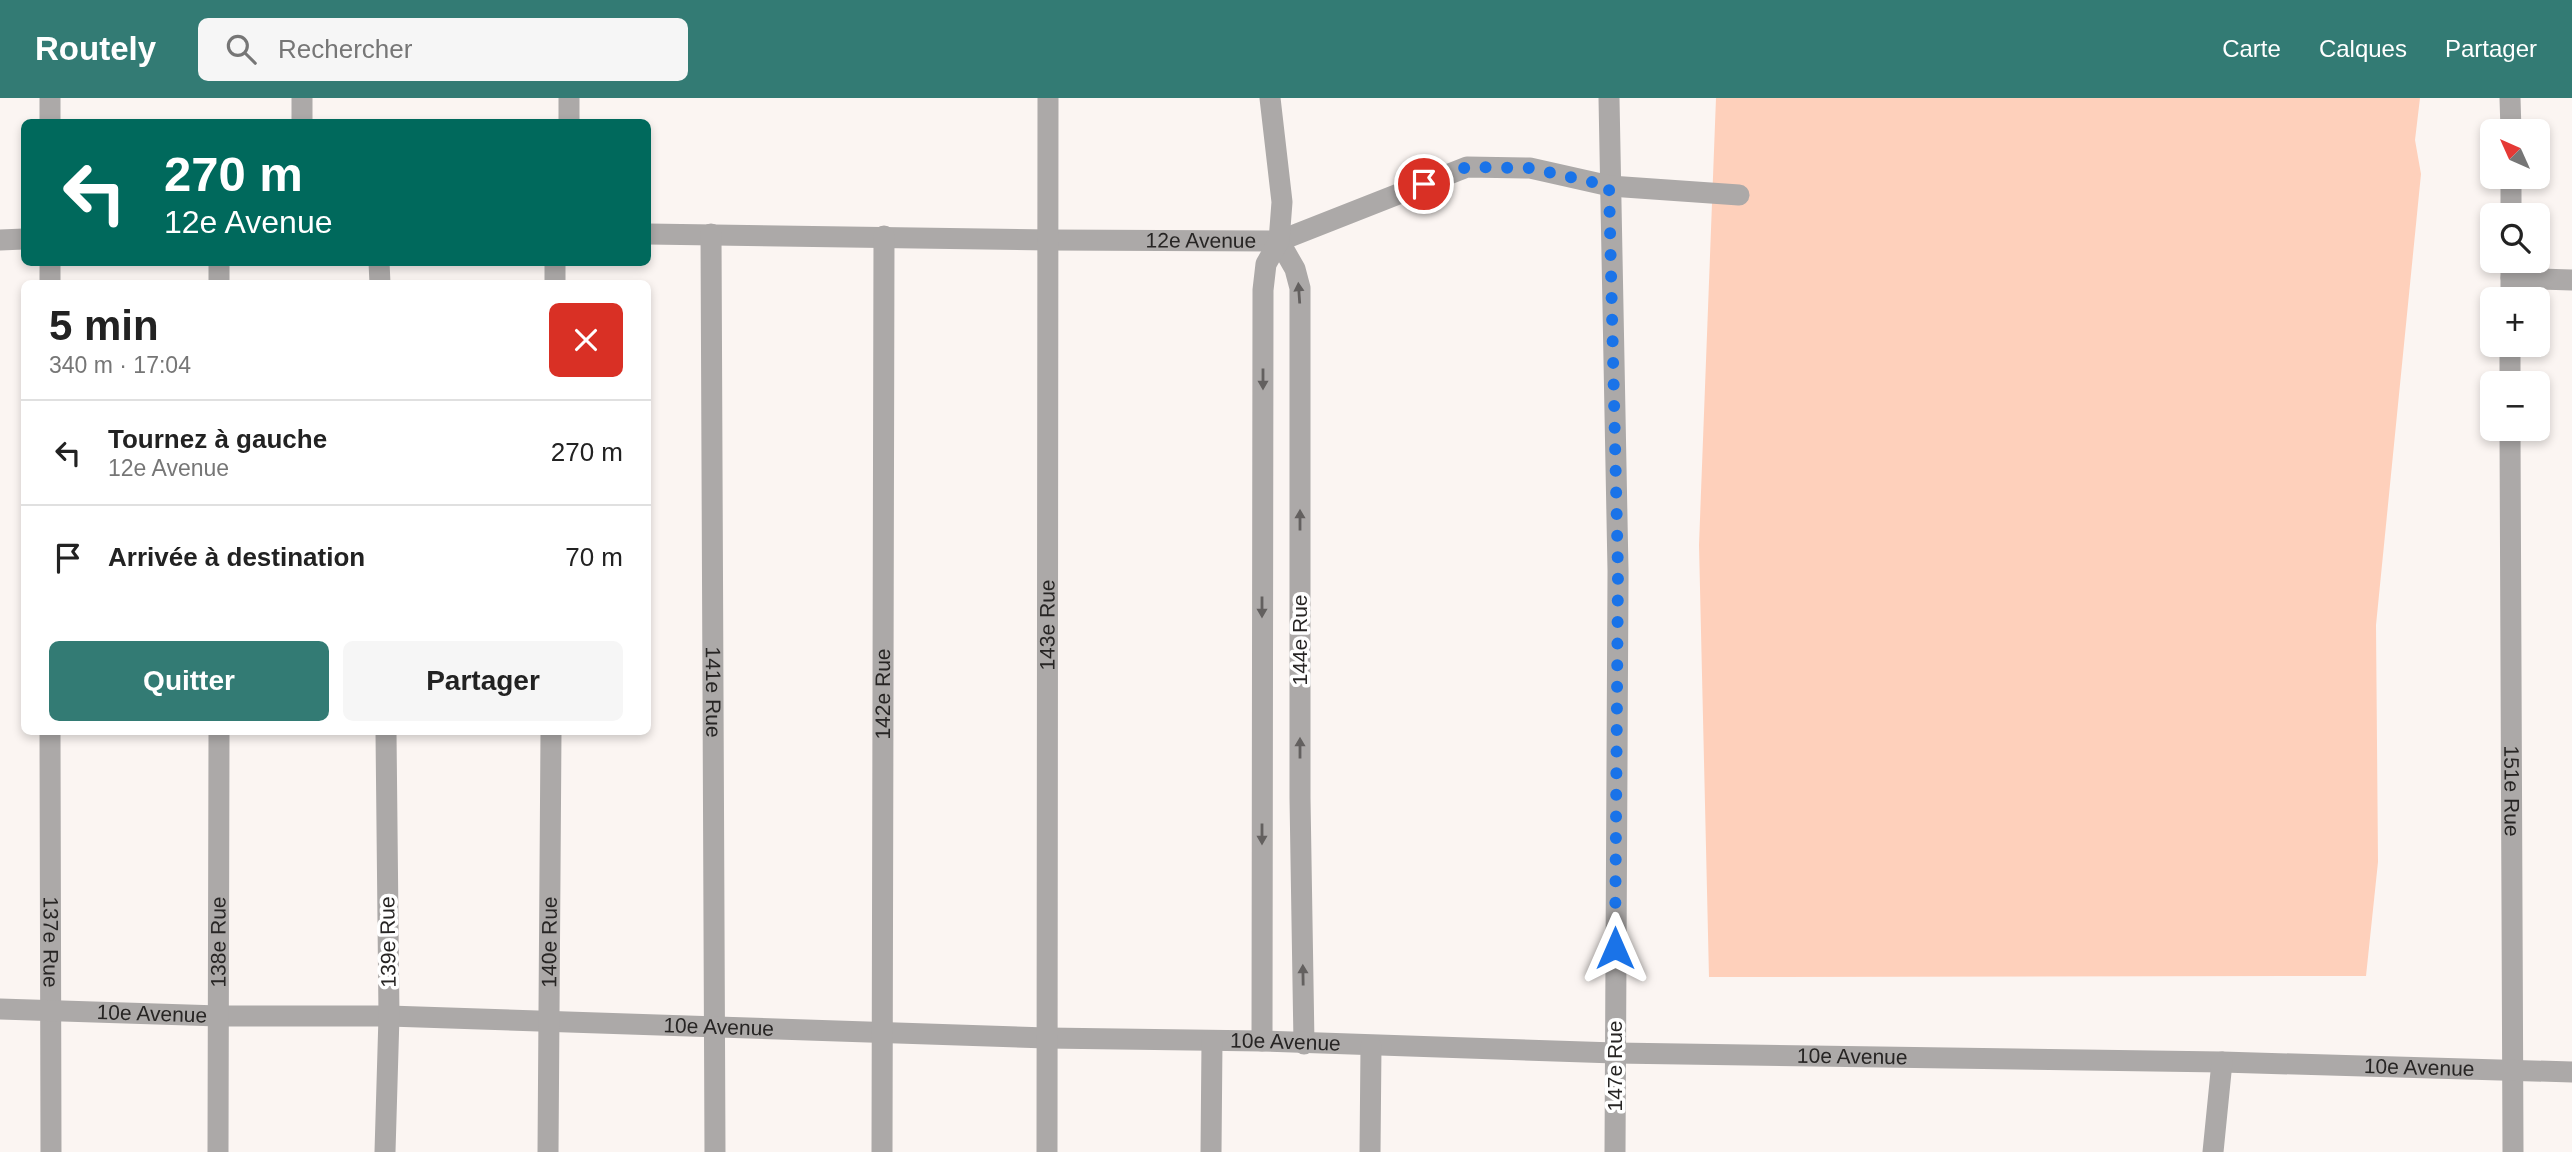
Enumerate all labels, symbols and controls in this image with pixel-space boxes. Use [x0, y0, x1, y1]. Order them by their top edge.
search box [198, 18, 688, 81]
text: Routely [35, 30, 156, 67]
icon: search [222, 30, 260, 68]
text: Rechercher [278, 34, 412, 64]
text: Carte [2222, 35, 2281, 62]
text: Calques [2319, 35, 2407, 62]
text: Partager [2445, 35, 2537, 62]
north arrow [2480, 119, 2550, 189]
map controls [2480, 119, 2550, 441]
icon: left [49, 147, 140, 238]
text: 270 m [164, 147, 303, 201]
pin [1394, 154, 1454, 214]
icon: arrive [1405, 165, 1443, 203]
button: search [2480, 203, 2550, 273]
text: 12e Avenue [164, 204, 332, 240]
street label: 12e Avenue [1146, 228, 1256, 252]
one-way arrow [1293, 282, 1304, 304]
button: + [2480, 287, 2550, 357]
text: 5 min [49, 302, 159, 349]
button: close [549, 303, 623, 377]
text: 340 m · 17:04 [49, 352, 191, 378]
one-way arrow [1257, 368, 1269, 390]
button: − [2480, 371, 2550, 441]
text: Tournez à gauche [108, 424, 327, 454]
icon: left [49, 434, 87, 472]
text: 270 m [551, 437, 623, 467]
text: 12e Avenue [108, 455, 229, 481]
one-way arrow [1294, 509, 1306, 531]
icon: arrive [49, 539, 87, 577]
text: Arrivée à destination [108, 542, 365, 572]
text: 70 m [565, 542, 623, 572]
street label: 143e Rue [1035, 579, 1059, 671]
street label: 144e Rue [1288, 594, 1311, 686]
one-way arrow [1256, 596, 1268, 618]
button: Quitter [49, 641, 329, 721]
button: Partager [343, 641, 623, 721]
street label: 141e Rue [702, 646, 725, 738]
street label: 142e Rue [871, 648, 894, 740]
one-way arrow [1294, 737, 1306, 759]
street label: 151e Rue [2500, 745, 2524, 837]
one-way arrow [1256, 823, 1268, 845]
street label: 137e Rue [39, 896, 63, 988]
street label: 138e Rue [206, 896, 230, 988]
street label: 139e Rue [375, 896, 400, 988]
street label: 140e Rue [537, 896, 561, 988]
position arrow [1578, 911, 1652, 985]
one-way arrow [1297, 964, 1309, 986]
street label: 10e Avenue [96, 1000, 208, 1027]
street label: 10e Avenue [663, 1013, 774, 1040]
street label: 147e Rue [1603, 1020, 1626, 1112]
street label: 10e Avenue [1230, 1029, 1341, 1055]
street label: 10e Avenue [1797, 1044, 1908, 1068]
street label: 10e Avenue [2364, 1054, 2475, 1080]

